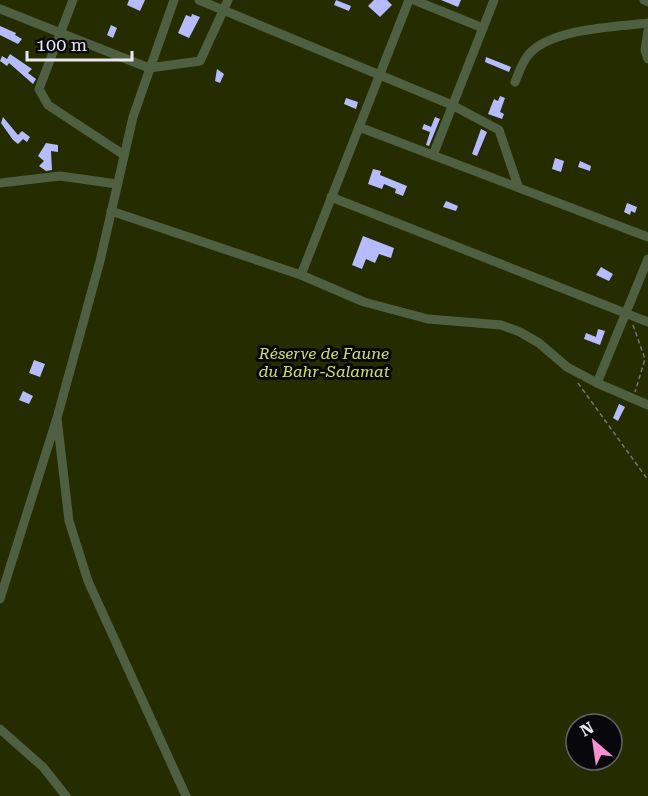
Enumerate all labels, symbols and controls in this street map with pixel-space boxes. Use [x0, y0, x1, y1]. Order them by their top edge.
scale bar [27, 24, 132, 62]
text: 100 m [36, 34, 87, 55]
park label: Réserve de Faune du Bahr-Salamat [258, 344, 390, 381]
north arrow [564, 712, 624, 772]
text: N [577, 718, 597, 741]

